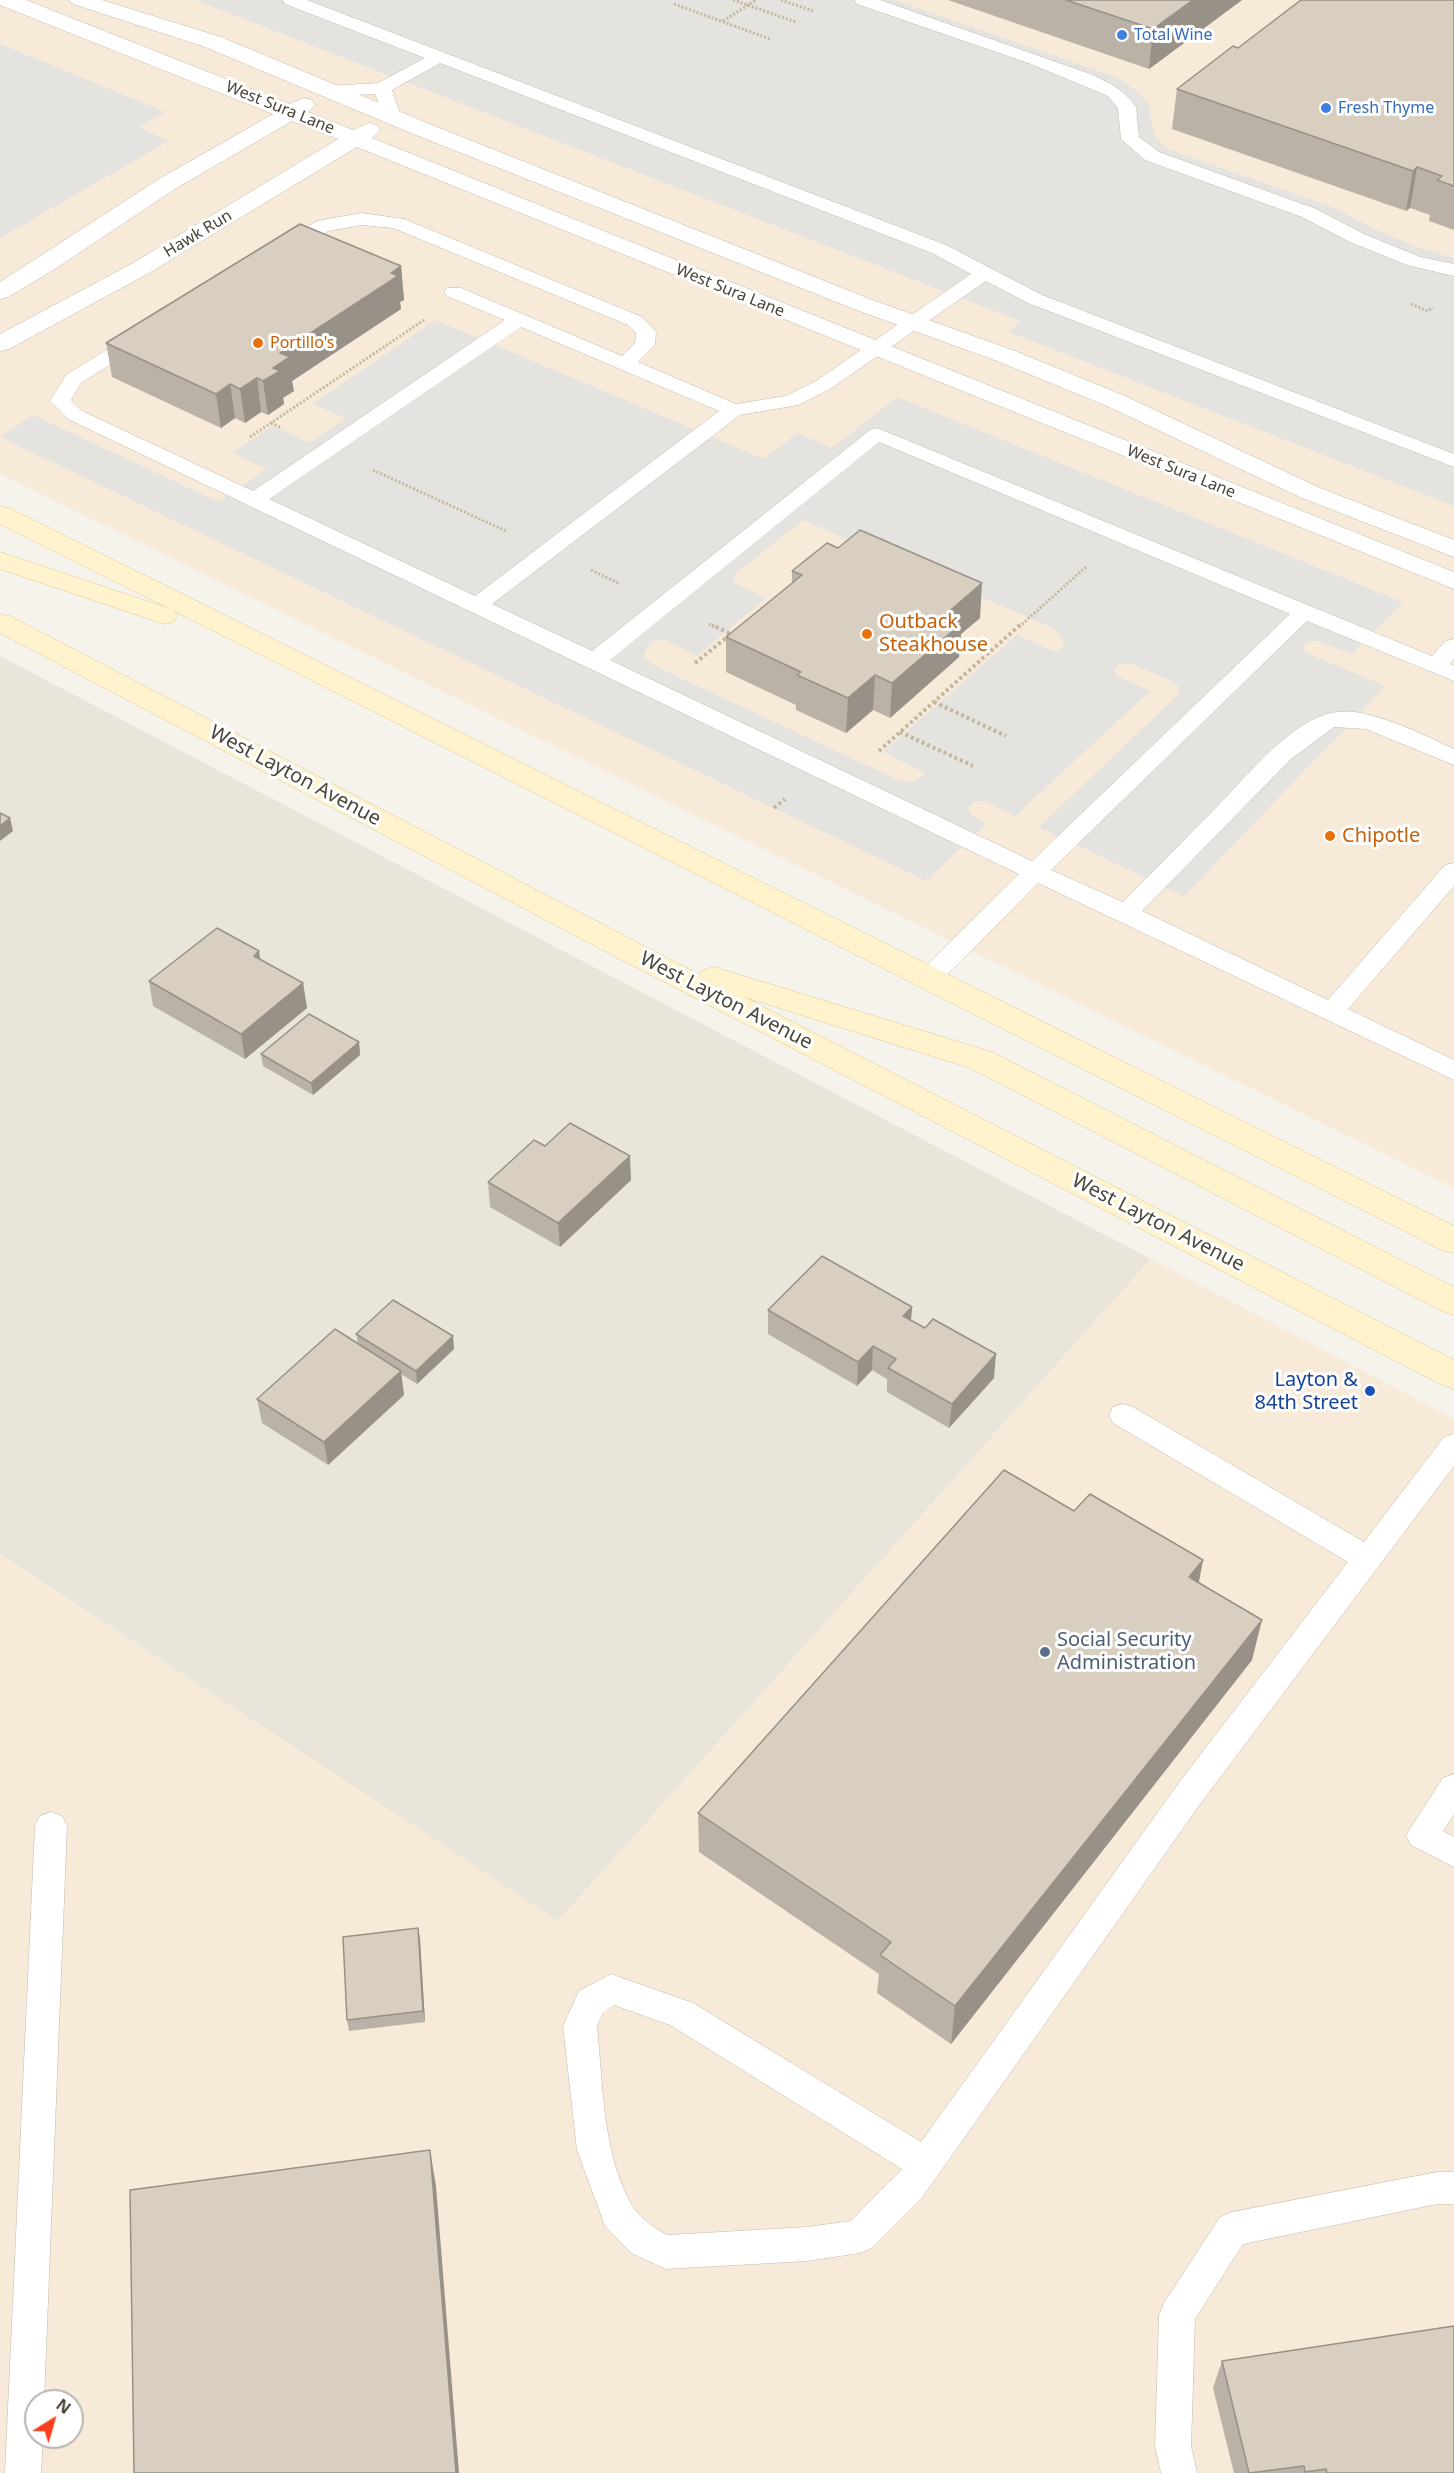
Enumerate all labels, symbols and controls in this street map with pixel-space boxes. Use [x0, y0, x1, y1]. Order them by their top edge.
place label: Total Wine [1134, 25, 1212, 45]
marker: Total Wine [1115, 28, 1129, 42]
street label: West Sura Lane [223, 77, 337, 139]
place label: Fresh Thyme [1338, 98, 1434, 118]
marker: Fresh Thyme [1319, 101, 1333, 115]
street label: Hawk Run [161, 206, 235, 262]
street label: West Sura Lane [673, 260, 787, 322]
place label: Portillo's [270, 333, 334, 353]
marker: Portillo's [251, 336, 265, 350]
street label: West Sura Lane [1124, 441, 1238, 503]
place label: Outback Steakhouse [879, 610, 988, 657]
marker: Outback Steakhouse [860, 627, 874, 641]
street label: West Layton Avenue [205, 721, 385, 831]
place label: Chipotle [1342, 824, 1420, 848]
marker: Chipotle [1323, 829, 1337, 843]
street label: West Layton Avenue [636, 947, 816, 1055]
street label: West Layton Avenue [1068, 1169, 1248, 1277]
place label: Layton & 84th Street [1255, 1368, 1358, 1415]
marker: Layton & 84th Street [1363, 1384, 1377, 1398]
place label: Social Security Administration [1057, 1628, 1196, 1675]
marker: Social Security Administration [1038, 1645, 1052, 1659]
north arrow [24, 2389, 84, 2449]
text: N [52, 2394, 75, 2419]

